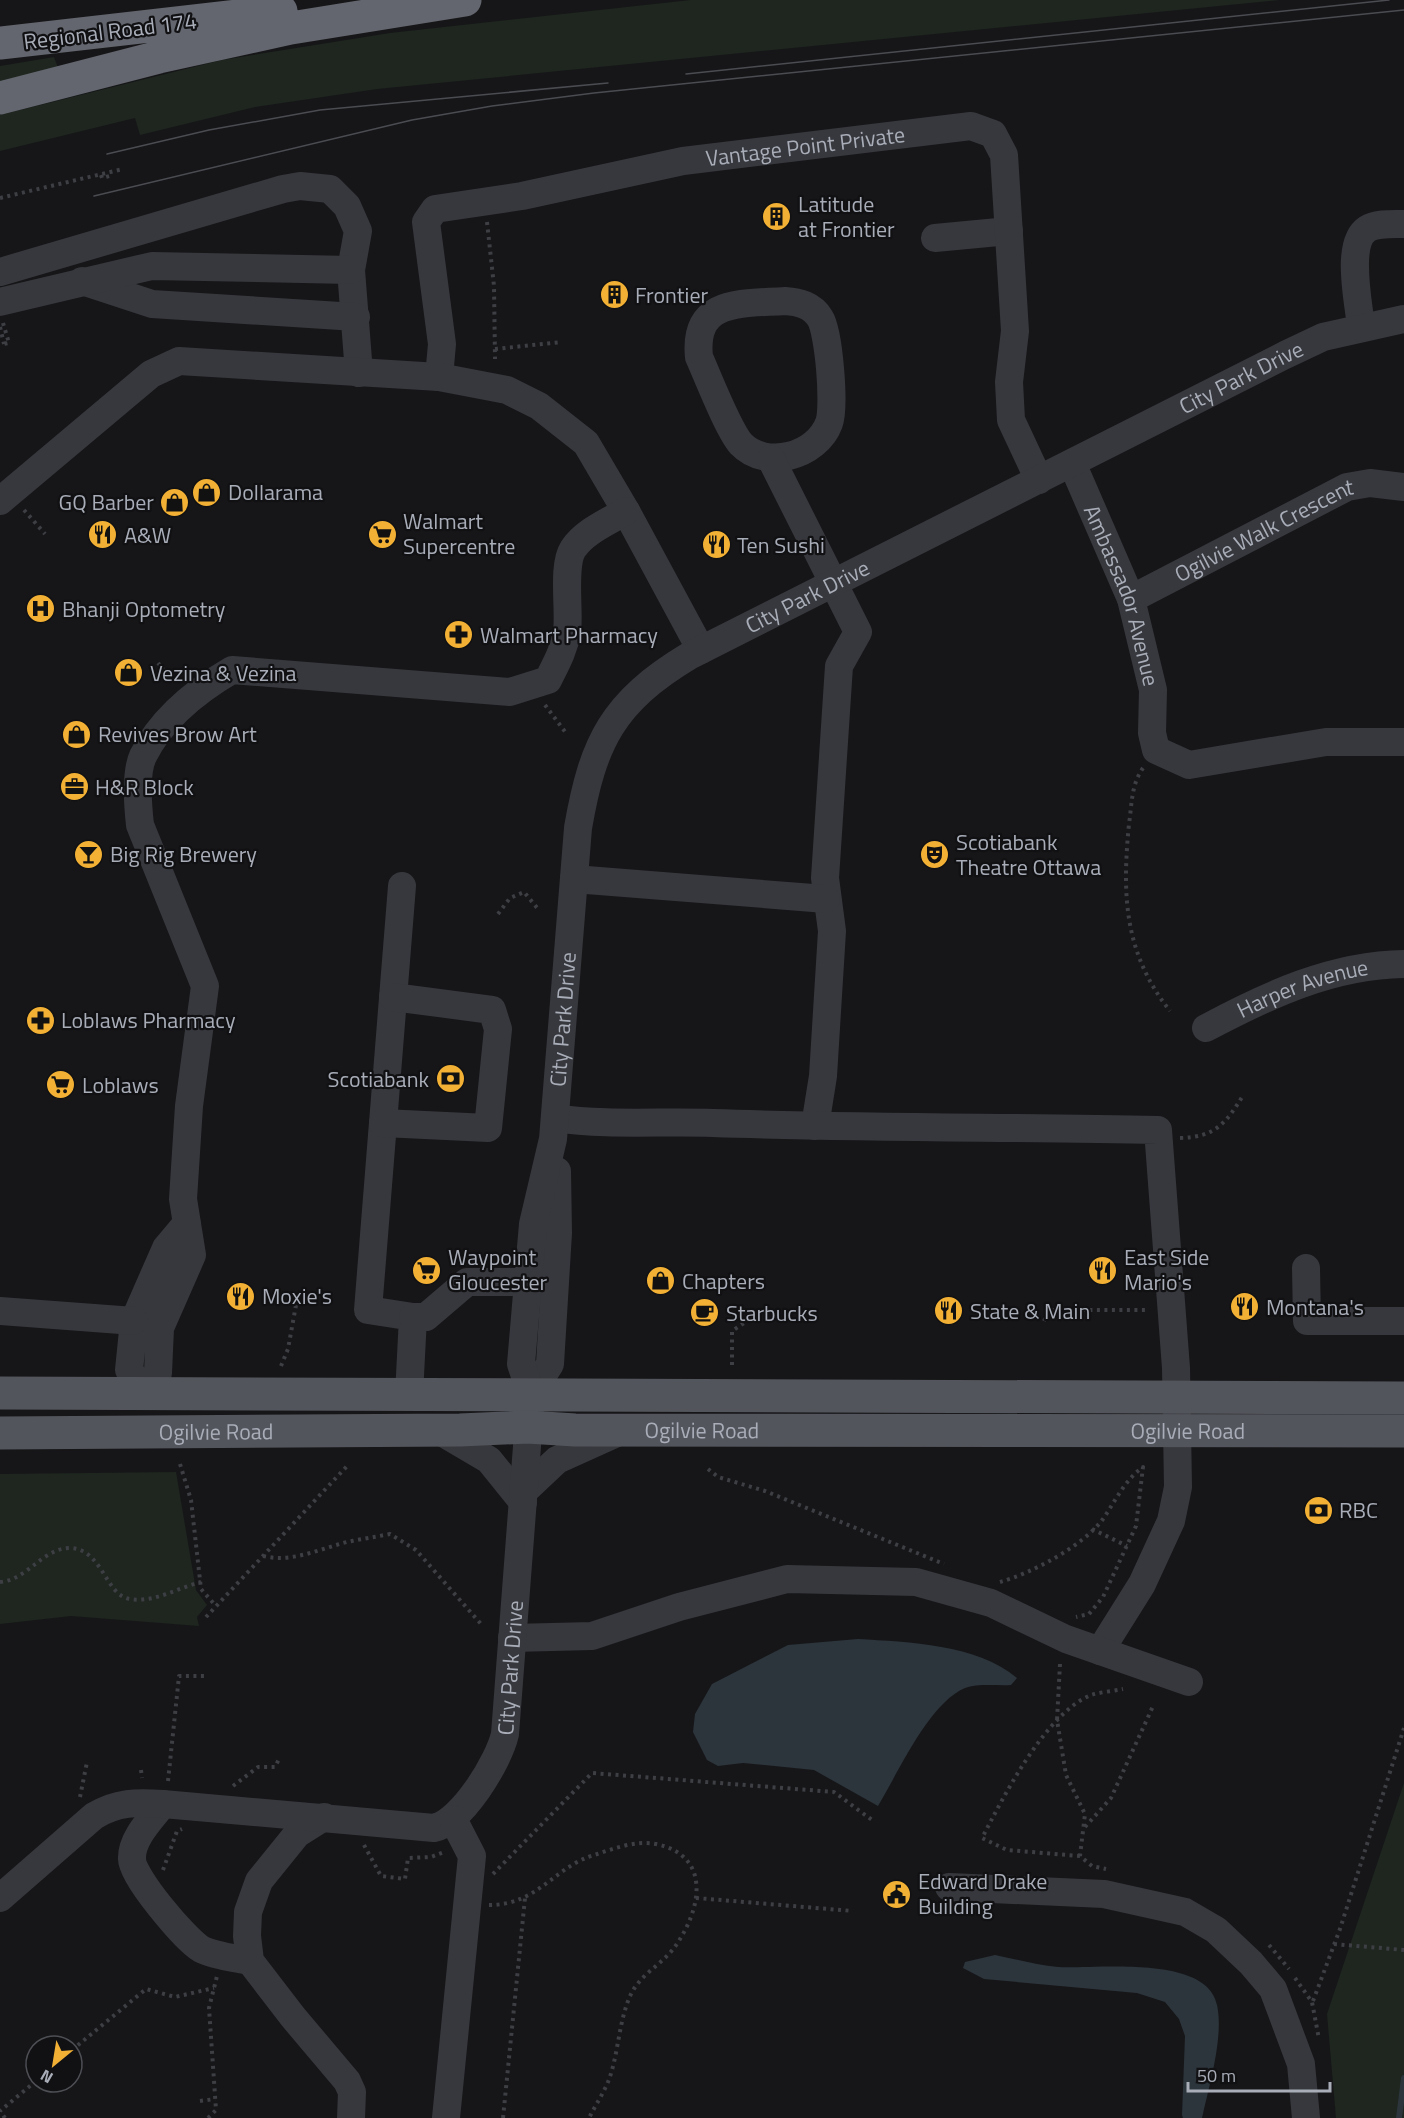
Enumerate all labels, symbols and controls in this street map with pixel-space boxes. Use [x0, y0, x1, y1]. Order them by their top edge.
street label: Regional Road 174 [21, 3, 199, 59]
street label: Vantage Point Private [704, 117, 907, 175]
place label: Latitude at Frontier [798, 187, 895, 246]
building icon: Latitude at Frontier [761, 201, 793, 233]
place label: Frontier [635, 278, 709, 312]
building icon: Frontier [598, 279, 630, 311]
street label: City Park Drive [1173, 332, 1309, 423]
street label: Ogilvie Walk Crescent [1168, 469, 1356, 591]
place label: Dollarama [228, 475, 323, 509]
shop icon: Dollarama [191, 476, 223, 508]
place label: GQ Barber [59, 485, 154, 519]
shop icon: GQ Barber [159, 486, 191, 518]
street label: Ambassador Avenue [1075, 499, 1168, 689]
place label: Walmart Supercentre [403, 504, 515, 563]
place label: A&W [124, 518, 171, 552]
supermarket icon: Walmart Supercentre [366, 518, 398, 550]
restaurant icon: A&W [87, 519, 119, 551]
place label: Ten Sushi [737, 528, 825, 562]
restaurant icon: Ten Sushi [700, 529, 732, 561]
street label: City Park Drive [739, 551, 875, 642]
place label: Bhanji Optometry [62, 592, 226, 626]
hospital icon: Bhanji Optometry [25, 593, 57, 625]
place label: Walmart Pharmacy [480, 618, 658, 652]
pharmacy icon: Walmart Pharmacy [443, 619, 475, 651]
place label: Vezina & Vezina [150, 656, 297, 690]
shop icon: Vezina & Vezina [113, 657, 145, 689]
place label: Revives Brow Art [98, 717, 257, 751]
shop icon: Revives Brow Art [61, 718, 93, 750]
place label: H&R Block [95, 770, 194, 804]
office icon: H&R Block [58, 771, 90, 803]
place label: Scotiabank Theatre Ottawa [956, 825, 1101, 884]
place label: Big Rig Brewery [110, 837, 257, 871]
bar icon: Big Rig Brewery [73, 838, 105, 870]
theatre icon: Scotiabank Theatre Ottawa [919, 839, 951, 871]
street label: Harper Avenue [1231, 950, 1371, 1027]
street label: City Park Drive [540, 951, 585, 1088]
place label: Loblaws Pharmacy [61, 1003, 236, 1037]
pharmacy icon: Loblaws Pharmacy [24, 1004, 56, 1036]
place label: Scotiabank [328, 1062, 429, 1096]
bank icon: Scotiabank [434, 1063, 466, 1095]
place label: Loblaws [82, 1068, 159, 1102]
supermarket icon: Loblaws [45, 1069, 77, 1101]
place label: Waypoint Gloucester [448, 1240, 548, 1299]
place label: East Side Mario's [1124, 1240, 1209, 1299]
supermarket icon: Waypoint Gloucester [411, 1254, 443, 1286]
restaurant icon: East Side Mario's [1087, 1254, 1119, 1286]
place label: Chapters [682, 1264, 765, 1298]
shop icon: Chapters [645, 1265, 677, 1297]
place label: Moxie's [262, 1279, 332, 1313]
restaurant icon: Moxie's [225, 1280, 257, 1312]
place label: Montana's [1266, 1290, 1364, 1324]
restaurant icon: Montana's [1229, 1291, 1261, 1323]
place label: State & Main [970, 1294, 1090, 1328]
restaurant icon: State & Main [933, 1295, 965, 1327]
place label: Starbucks [726, 1296, 818, 1330]
cafe icon: Starbucks [689, 1297, 721, 1329]
street label: Ogilvie Road [644, 1413, 759, 1447]
street label: Ogilvie Road [158, 1414, 274, 1449]
street label: Ogilvie Road [1130, 1414, 1245, 1448]
place label: RBC [1339, 1493, 1378, 1527]
bank icon: RBC [1302, 1494, 1334, 1526]
street label: City Park Drive [488, 1599, 532, 1736]
place label: Edward Drake Building [918, 1864, 1047, 1923]
public building icon: Edward Drake Building [881, 1878, 913, 1910]
north arrow [24, 2034, 84, 2094]
scale bar [1188, 2055, 1330, 2093]
text: 50 m [1197, 2062, 1236, 2089]
text: N [36, 2064, 57, 2090]

